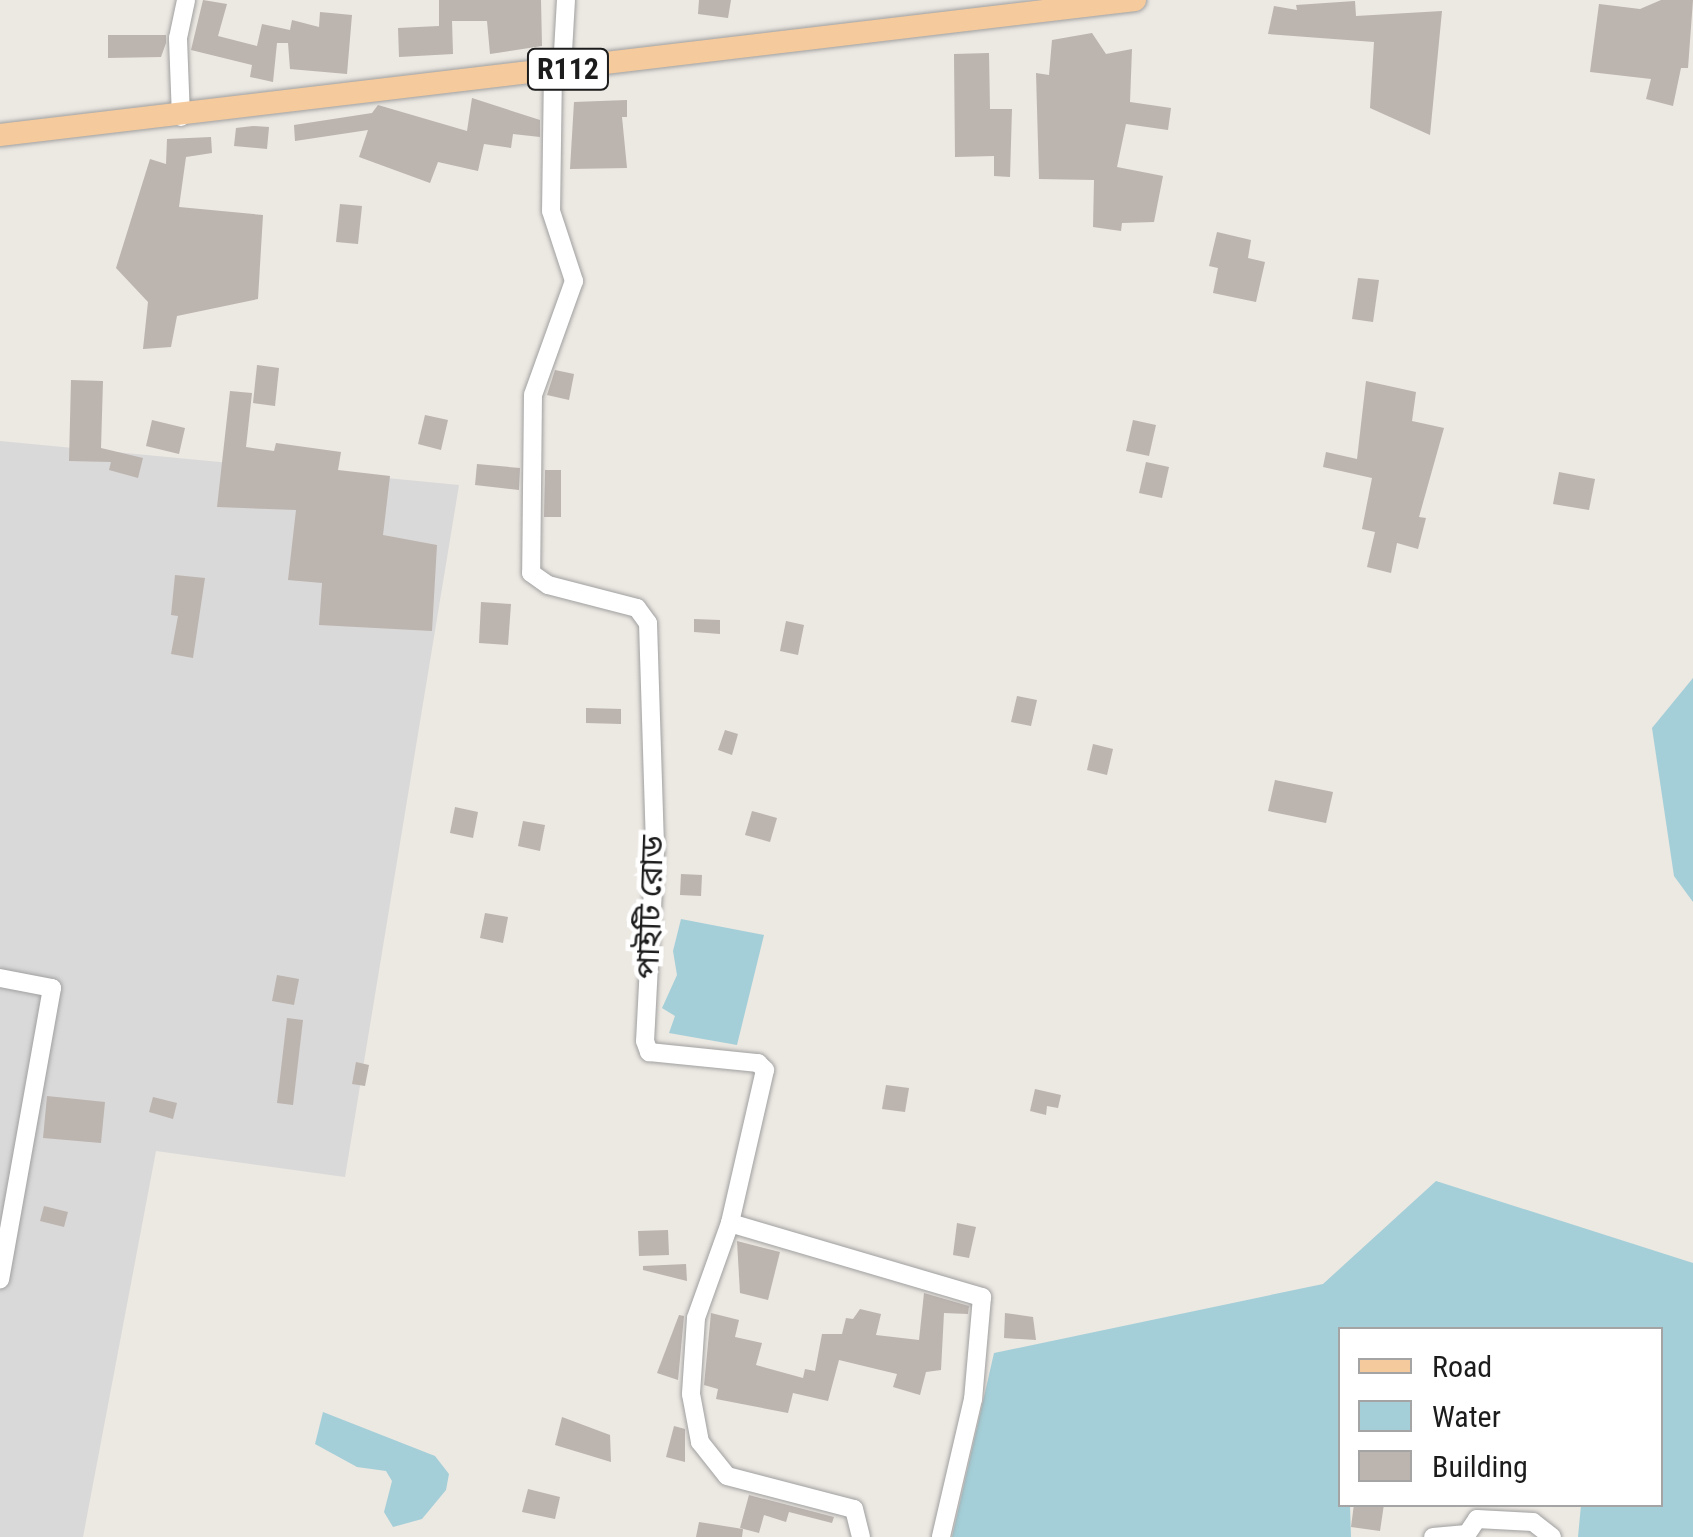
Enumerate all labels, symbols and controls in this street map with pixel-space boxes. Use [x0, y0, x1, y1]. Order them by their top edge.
road number: R112 [526, 44, 610, 94]
street label: পাইটি রোড [628, 834, 672, 980]
legend [1338, 1327, 1663, 1507]
text: Road [1432, 1349, 1492, 1384]
text: Water [1432, 1399, 1501, 1434]
text: Building [1432, 1449, 1528, 1484]

